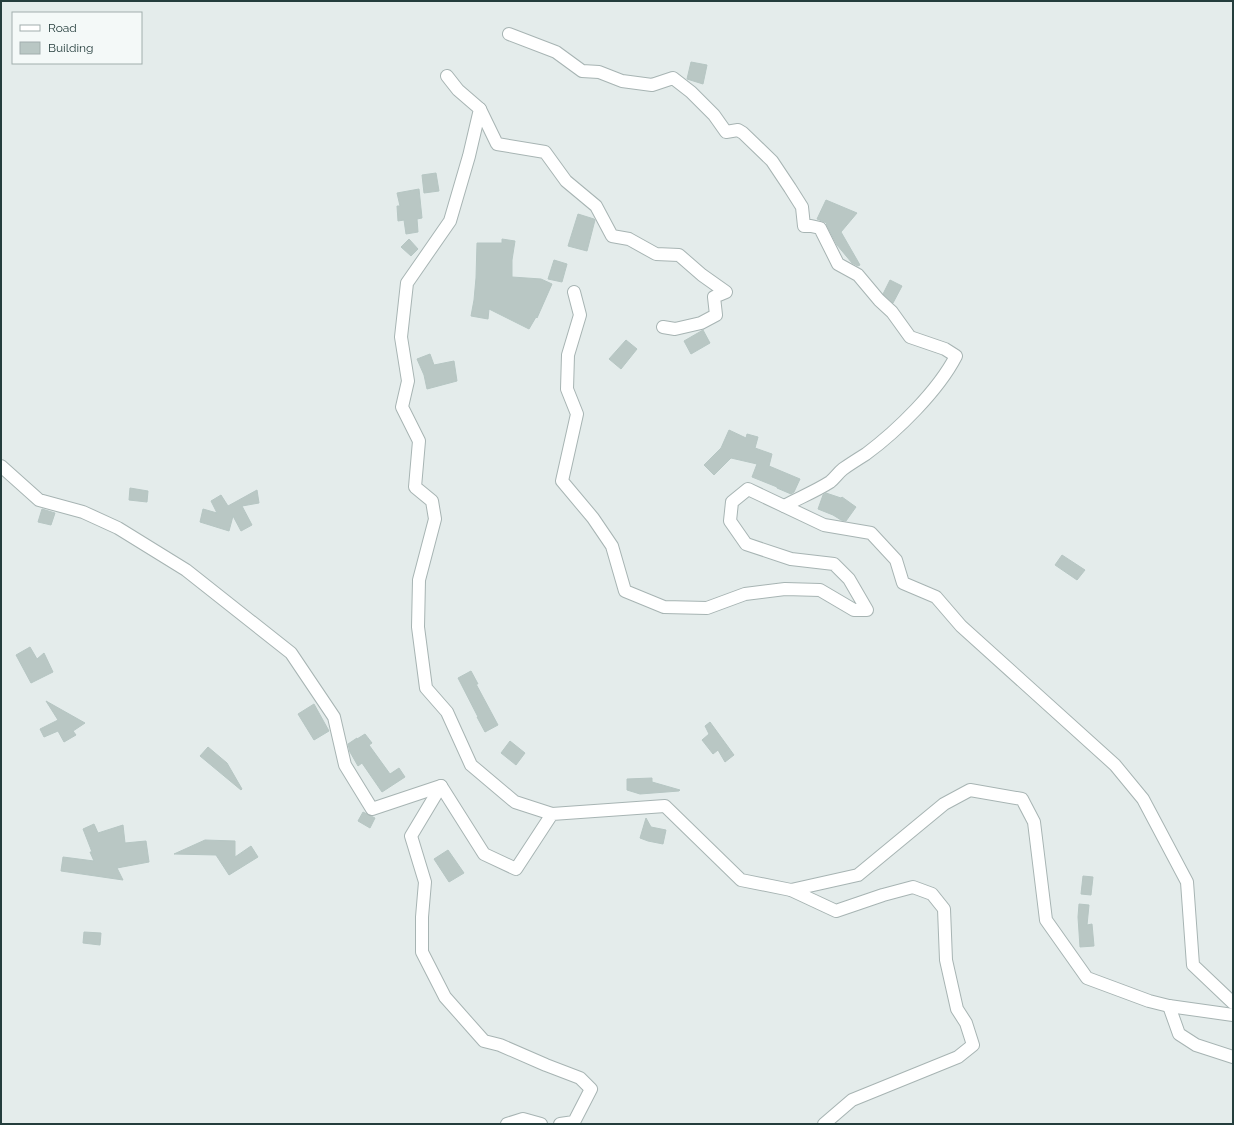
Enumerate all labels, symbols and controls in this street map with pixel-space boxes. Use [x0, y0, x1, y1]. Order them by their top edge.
legend [12, 12, 142, 64]
text: Road [48, 21, 77, 35]
text: Building [48, 41, 94, 55]

